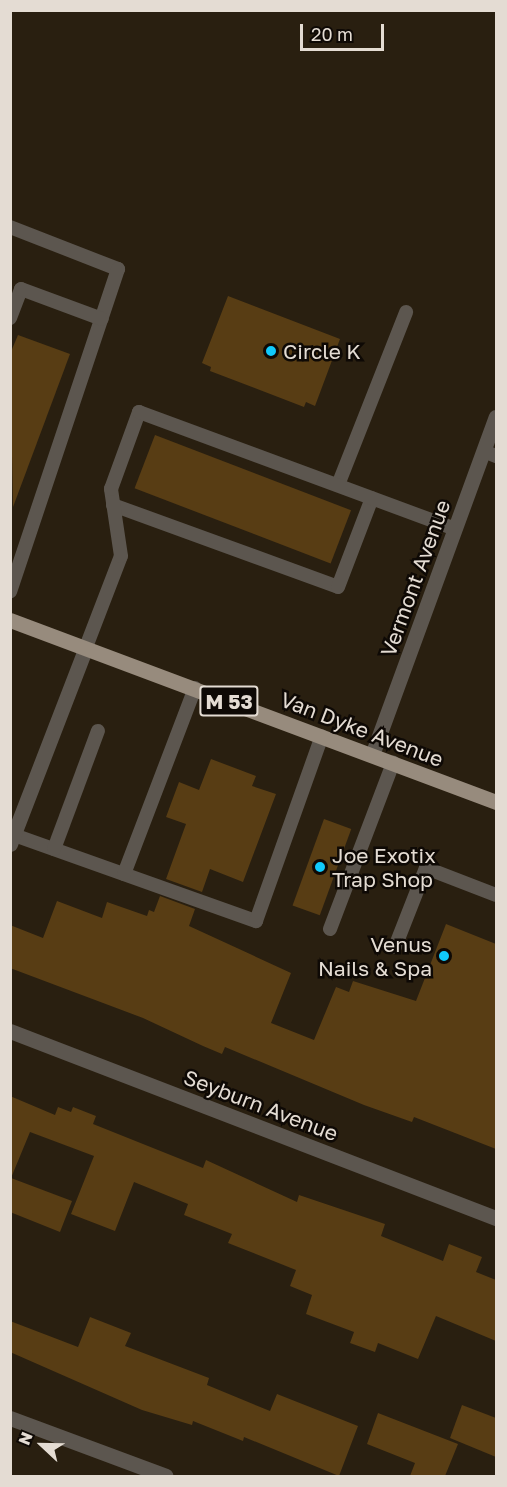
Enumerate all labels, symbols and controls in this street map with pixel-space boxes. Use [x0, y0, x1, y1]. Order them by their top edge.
scale bar [303, 12, 387, 50]
text: 20 m [311, 23, 353, 45]
place label: Circle K [283, 338, 361, 364]
marker: Circle K [264, 344, 278, 358]
street label: Vermont Avenue [375, 496, 455, 660]
road number: M 53 [199, 684, 259, 718]
street label: Van Dyke Avenue [277, 686, 447, 772]
place label: Joe Exotix Trap Shop [332, 842, 436, 892]
marker: Joe Exotix Trap Shop [313, 860, 327, 874]
place label: Venus Nails & Spa [318, 931, 432, 981]
marker: Venus Nails & Spa [437, 949, 451, 963]
street label: Seyburn Avenue [180, 1064, 342, 1146]
north arrow [12, 1415, 72, 1475]
text: N [14, 1429, 37, 1448]

